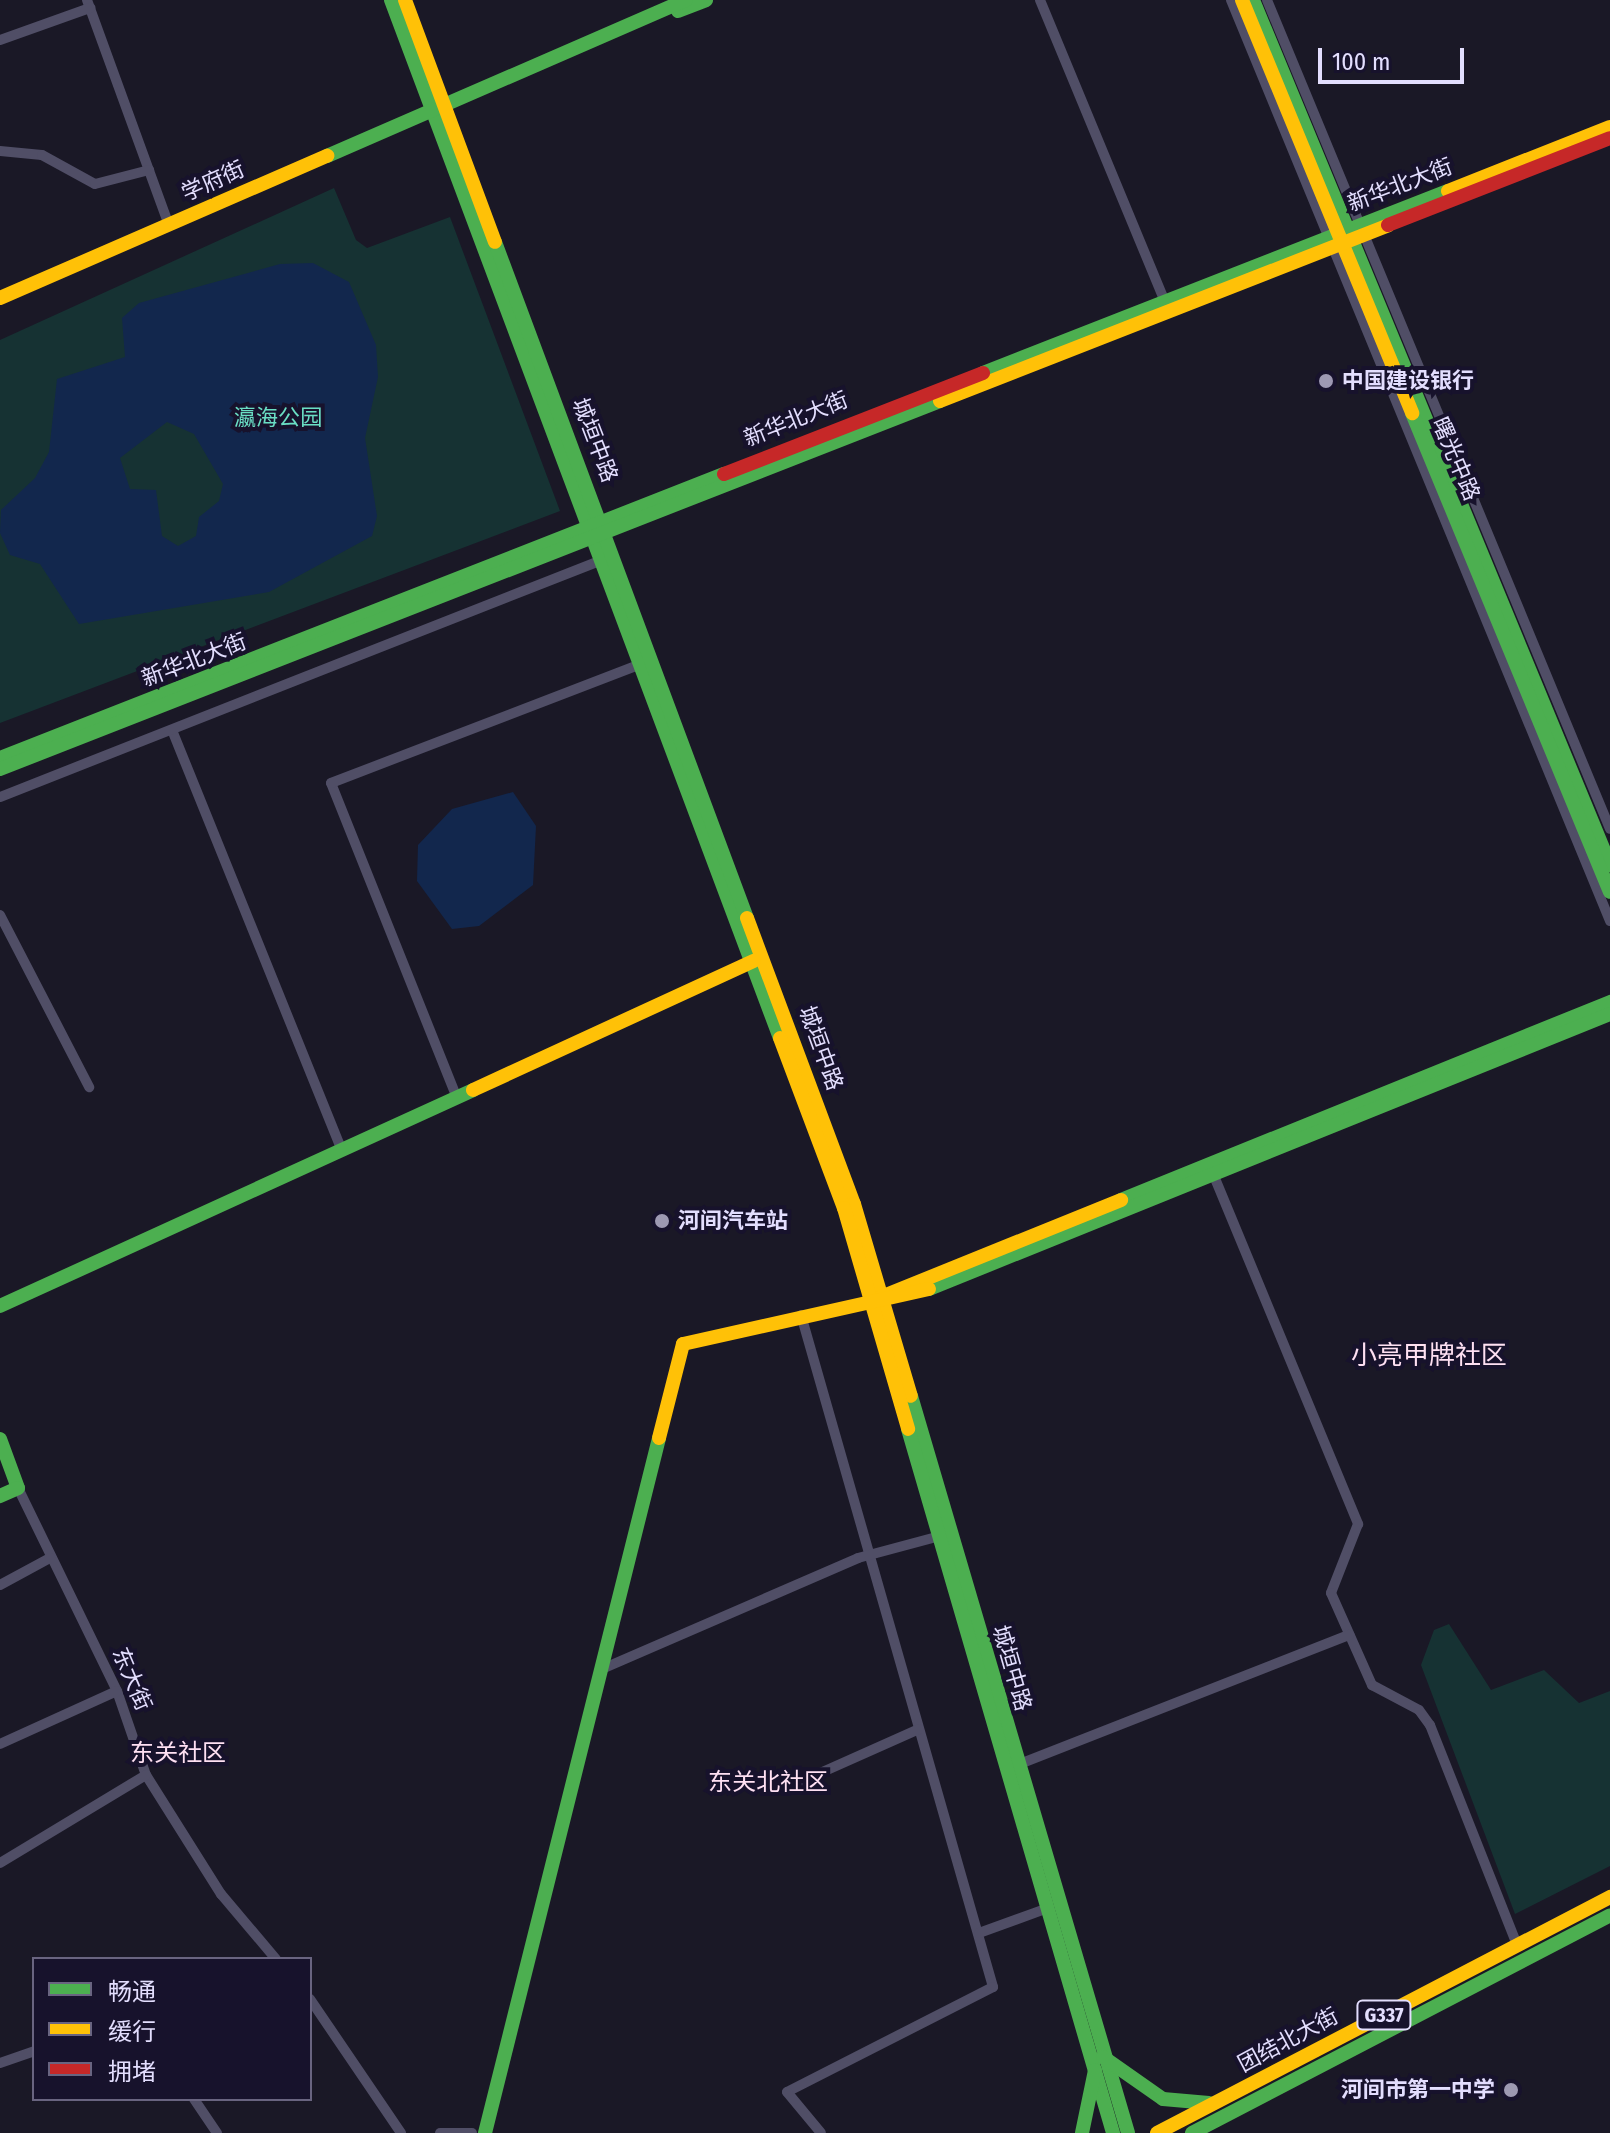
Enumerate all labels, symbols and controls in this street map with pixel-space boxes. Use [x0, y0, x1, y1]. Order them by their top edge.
scale bar [1322, 32, 1468, 82]
text: 100 m [1332, 48, 1390, 76]
street label: 新华北大街 [1344, 153, 1456, 217]
street label: 学府街 [177, 156, 249, 206]
place label: 中国建设银行 [1342, 368, 1474, 394]
marker: 中国建设银行 [1317, 372, 1335, 390]
street label: 新华北大街 [740, 386, 852, 452]
street label: 城垣中路 [567, 394, 623, 486]
park label: 瀛海公园 [234, 405, 322, 431]
street label: 曙光中路 [1427, 413, 1485, 505]
street label: 新华北大街 [138, 628, 250, 692]
street label: 城垣中路 [794, 1002, 848, 1094]
place label: 河间汽车站 [678, 1208, 788, 1234]
marker: 河间汽车站 [653, 1212, 671, 1230]
district label: 小亮甲牌社区 [1351, 1340, 1507, 1372]
street label: 城垣中路 [987, 1622, 1037, 1714]
street label: 东大街 [107, 1643, 157, 1715]
district label: 东关社区 [130, 1740, 226, 1768]
district label: 东关北社区 [708, 1769, 828, 1797]
legend [32, 1957, 312, 2101]
text: 畅通 [108, 1978, 156, 2006]
road number: G337 [1356, 1999, 1412, 2031]
street label: 团结北大街 [1233, 2003, 1343, 2077]
text: 缓行 [108, 2018, 156, 2046]
text: 拥堵 [108, 2058, 156, 2086]
place label: 河间市第一中学 [1341, 2077, 1495, 2103]
marker: 河间市第一中学 [1502, 2081, 1520, 2099]

